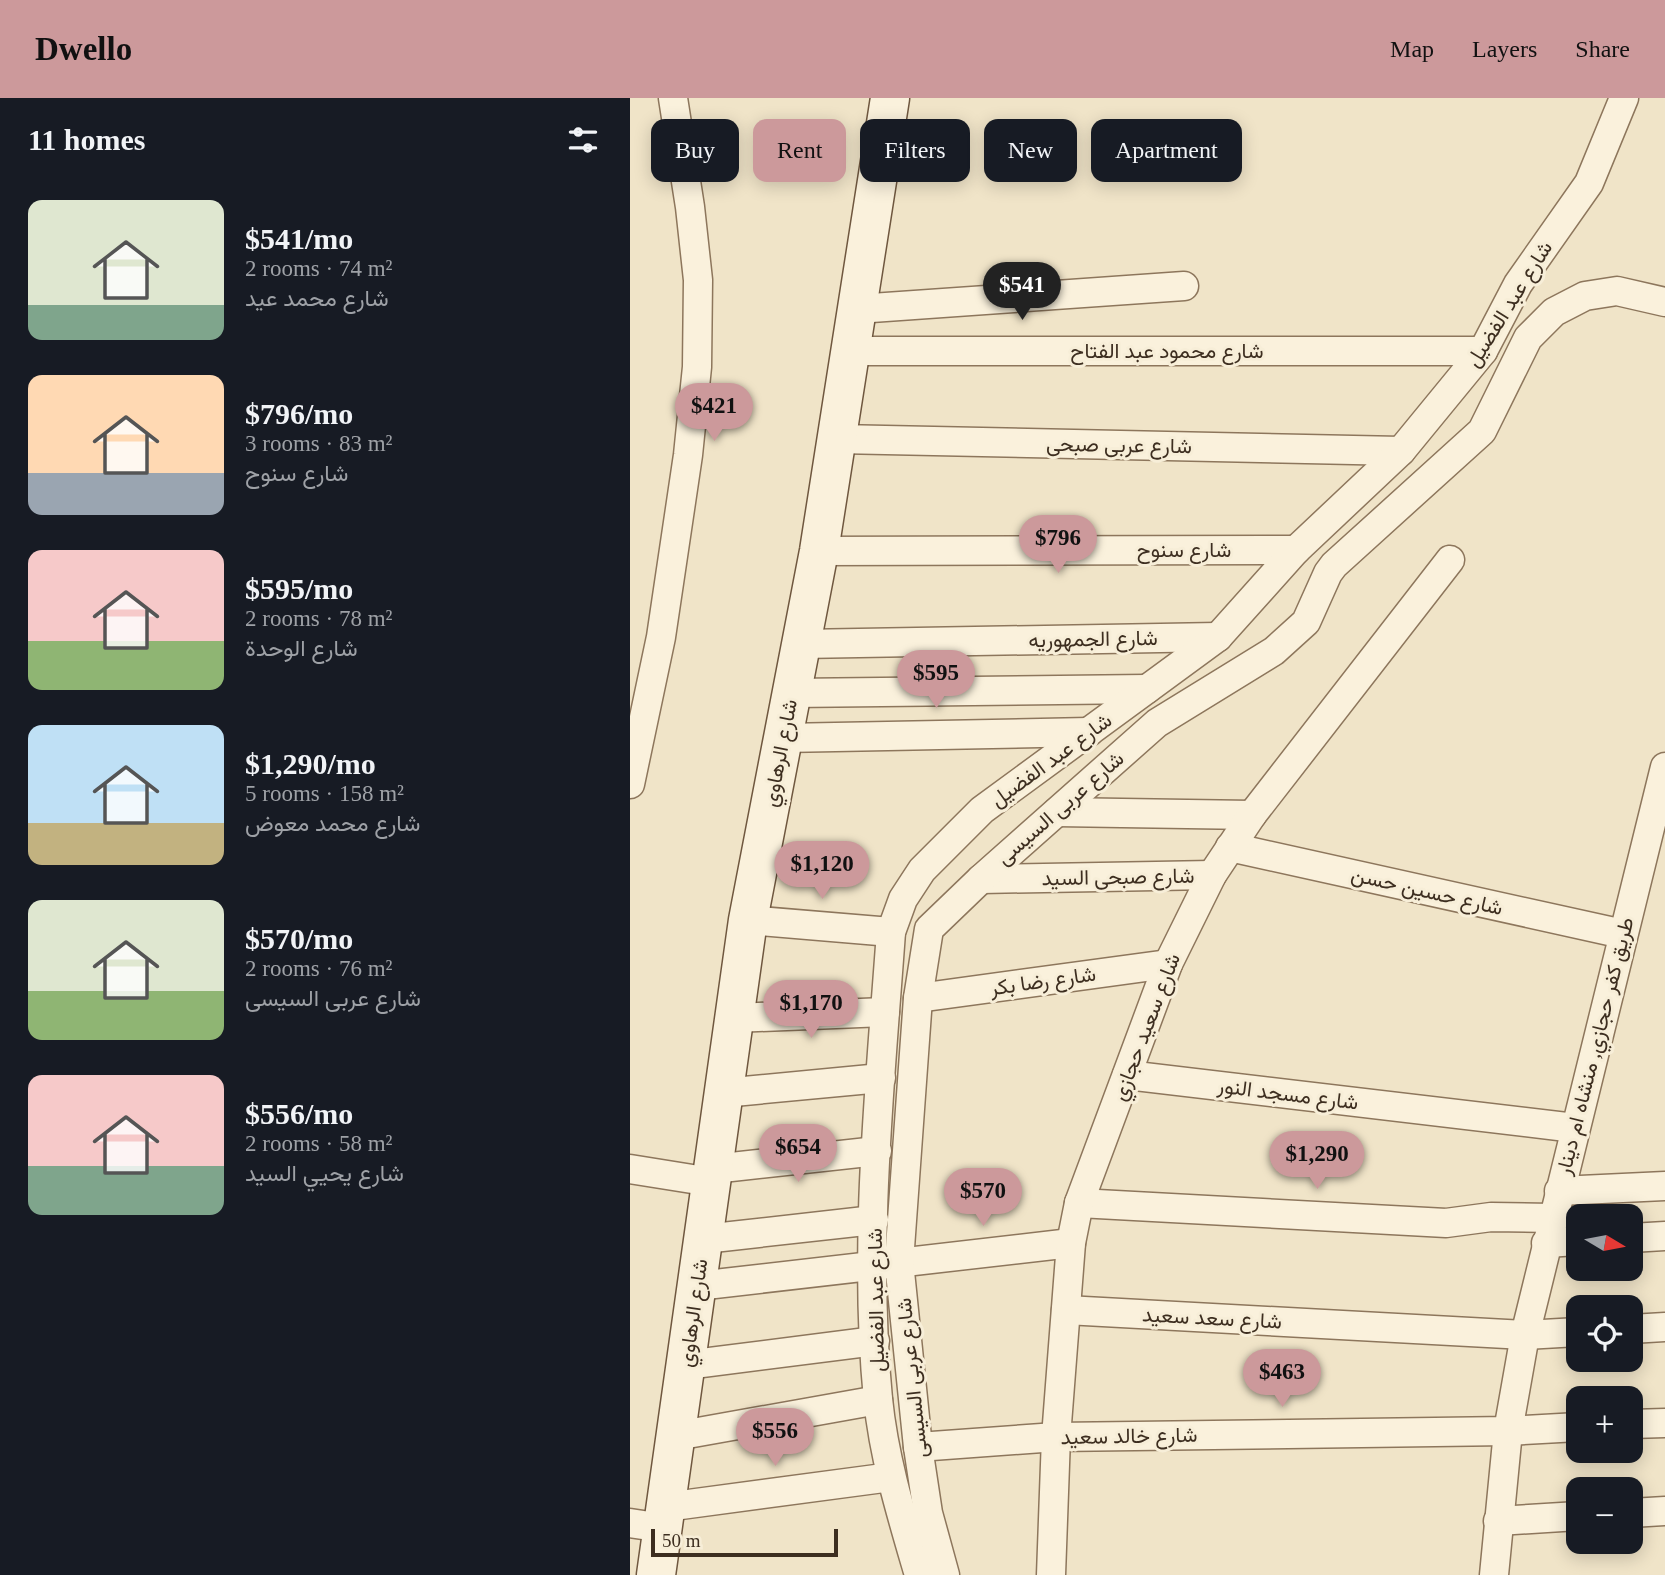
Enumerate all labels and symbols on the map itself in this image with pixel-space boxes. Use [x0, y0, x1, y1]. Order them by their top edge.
street label: شارع عبد الفضيل [1461, 237, 1559, 372]
pin: $541 [981, 262, 1063, 322]
street label: شارع محمود عبد الفتاح [1070, 339, 1264, 365]
pin: $421 [673, 384, 755, 443]
street label: شارع عربى صبحى [1046, 432, 1192, 460]
pin: $796 [1017, 516, 1099, 575]
street label: شارع سنوح [1137, 538, 1231, 564]
street label: شارع الجمهوريه [1028, 626, 1158, 654]
pin: $595 [895, 650, 977, 710]
street label: شارع الرهاوي [758, 697, 807, 810]
street label: شارع عبد الفضيل [986, 708, 1117, 814]
street label: شارع عربى السيسى [991, 746, 1130, 871]
pin: $1,120 [765, 842, 879, 901]
street label: شارع حسين حسن [1348, 862, 1505, 922]
street label: شارع صبحى السيد [1041, 864, 1195, 892]
street label: طريق كفر حجازي, منشاه ام دينار [1551, 915, 1644, 1180]
street label: شارع سعيد حجازي [1107, 950, 1190, 1106]
street label: شارع رضا بكر [988, 962, 1098, 1002]
pin: $1,170 [754, 981, 868, 1040]
street label: شارع مسجد النور [1215, 1073, 1360, 1117]
pin: $654 [757, 1124, 839, 1184]
pin: $1,290 [1260, 1132, 1374, 1191]
pin: $570 [942, 1168, 1024, 1228]
north arrow [1566, 1204, 1643, 1281]
street label: شارع عبد الفضيل [863, 1228, 891, 1372]
street label: شارع الرهاوي [674, 1257, 717, 1369]
street label: شارع عربى السيسى [892, 1297, 934, 1459]
street label: شارع سعد سعيد [1141, 1302, 1282, 1336]
pin: $463 [1241, 1350, 1323, 1409]
pin: $556 [734, 1408, 816, 1468]
street label: شارع خالد سعيد [1060, 1423, 1198, 1451]
scale bar [651, 1526, 838, 1558]

